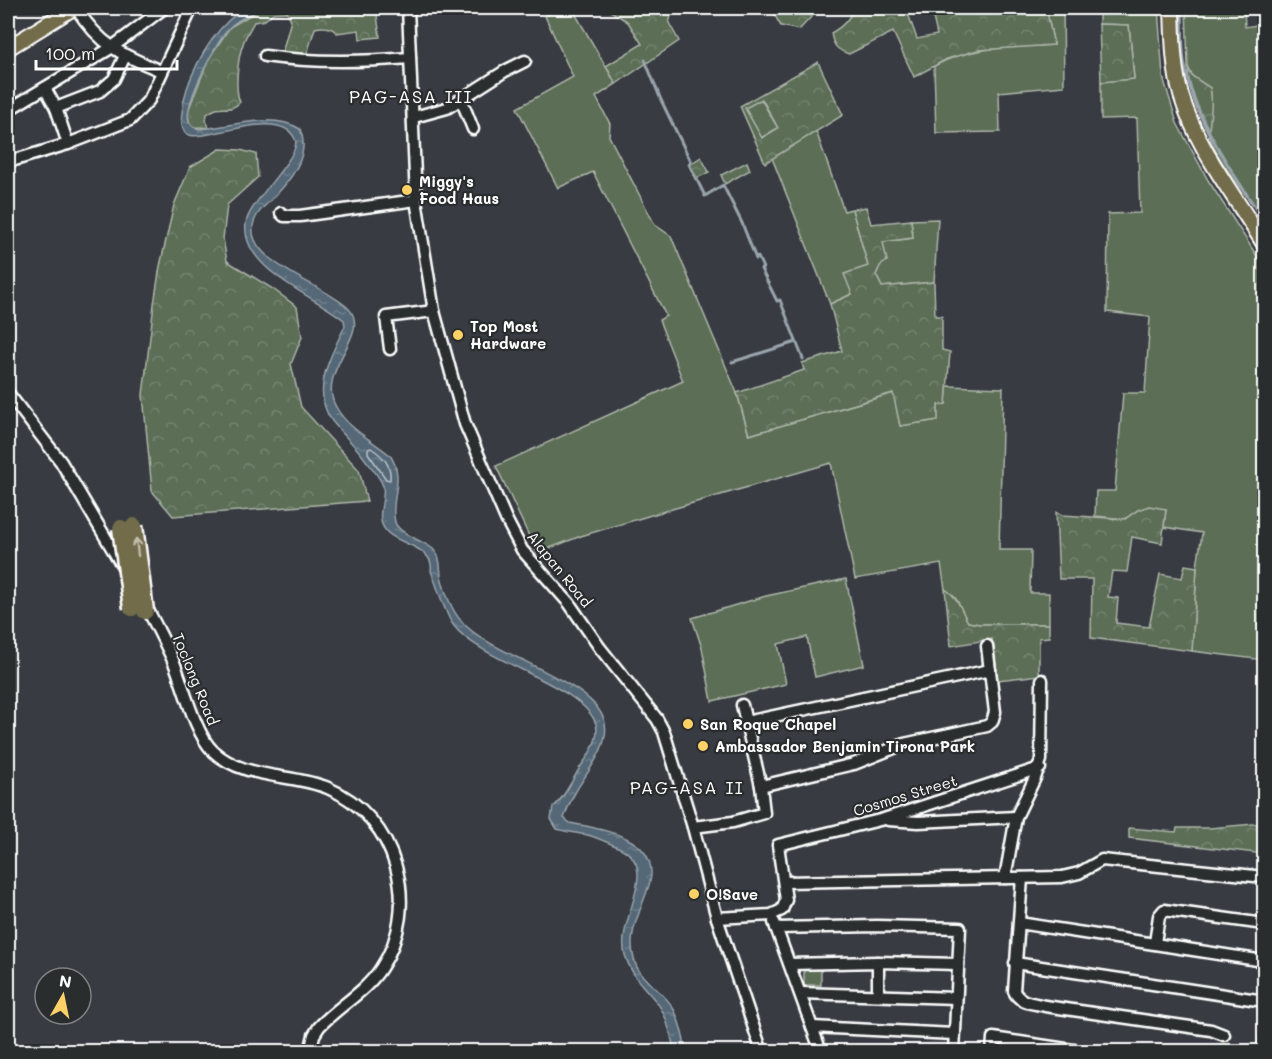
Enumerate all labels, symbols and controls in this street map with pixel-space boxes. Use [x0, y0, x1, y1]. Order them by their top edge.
scale bar [36, 33, 177, 71]
text: 100 m [45, 41, 95, 65]
district label: PAG-ASA III [349, 84, 473, 108]
place label: Miggy's Food Haus [419, 171, 499, 208]
marker: Miggy's Food Haus [400, 183, 414, 197]
place label: Top Most Hardware [470, 316, 546, 353]
marker: Top Most Hardware [451, 328, 465, 342]
street label: Alapan Road [523, 527, 597, 611]
one-way arrow [132, 538, 143, 558]
street label: Toclong Road [168, 630, 224, 728]
place label: San Roque Chapel [700, 714, 836, 734]
marker: San Roque Chapel [681, 717, 695, 731]
place label: Ambassador Benjamin Tirona Park [715, 736, 975, 756]
marker: Ambassador Benjamin Tirona Park [696, 739, 710, 753]
street label: Cosmos Street [851, 770, 959, 820]
district label: PAG-ASA II [630, 775, 744, 799]
place label: O!Save [706, 884, 758, 904]
marker: O!Save [687, 887, 701, 901]
north arrow [33, 966, 93, 1026]
text: N [58, 969, 73, 992]

